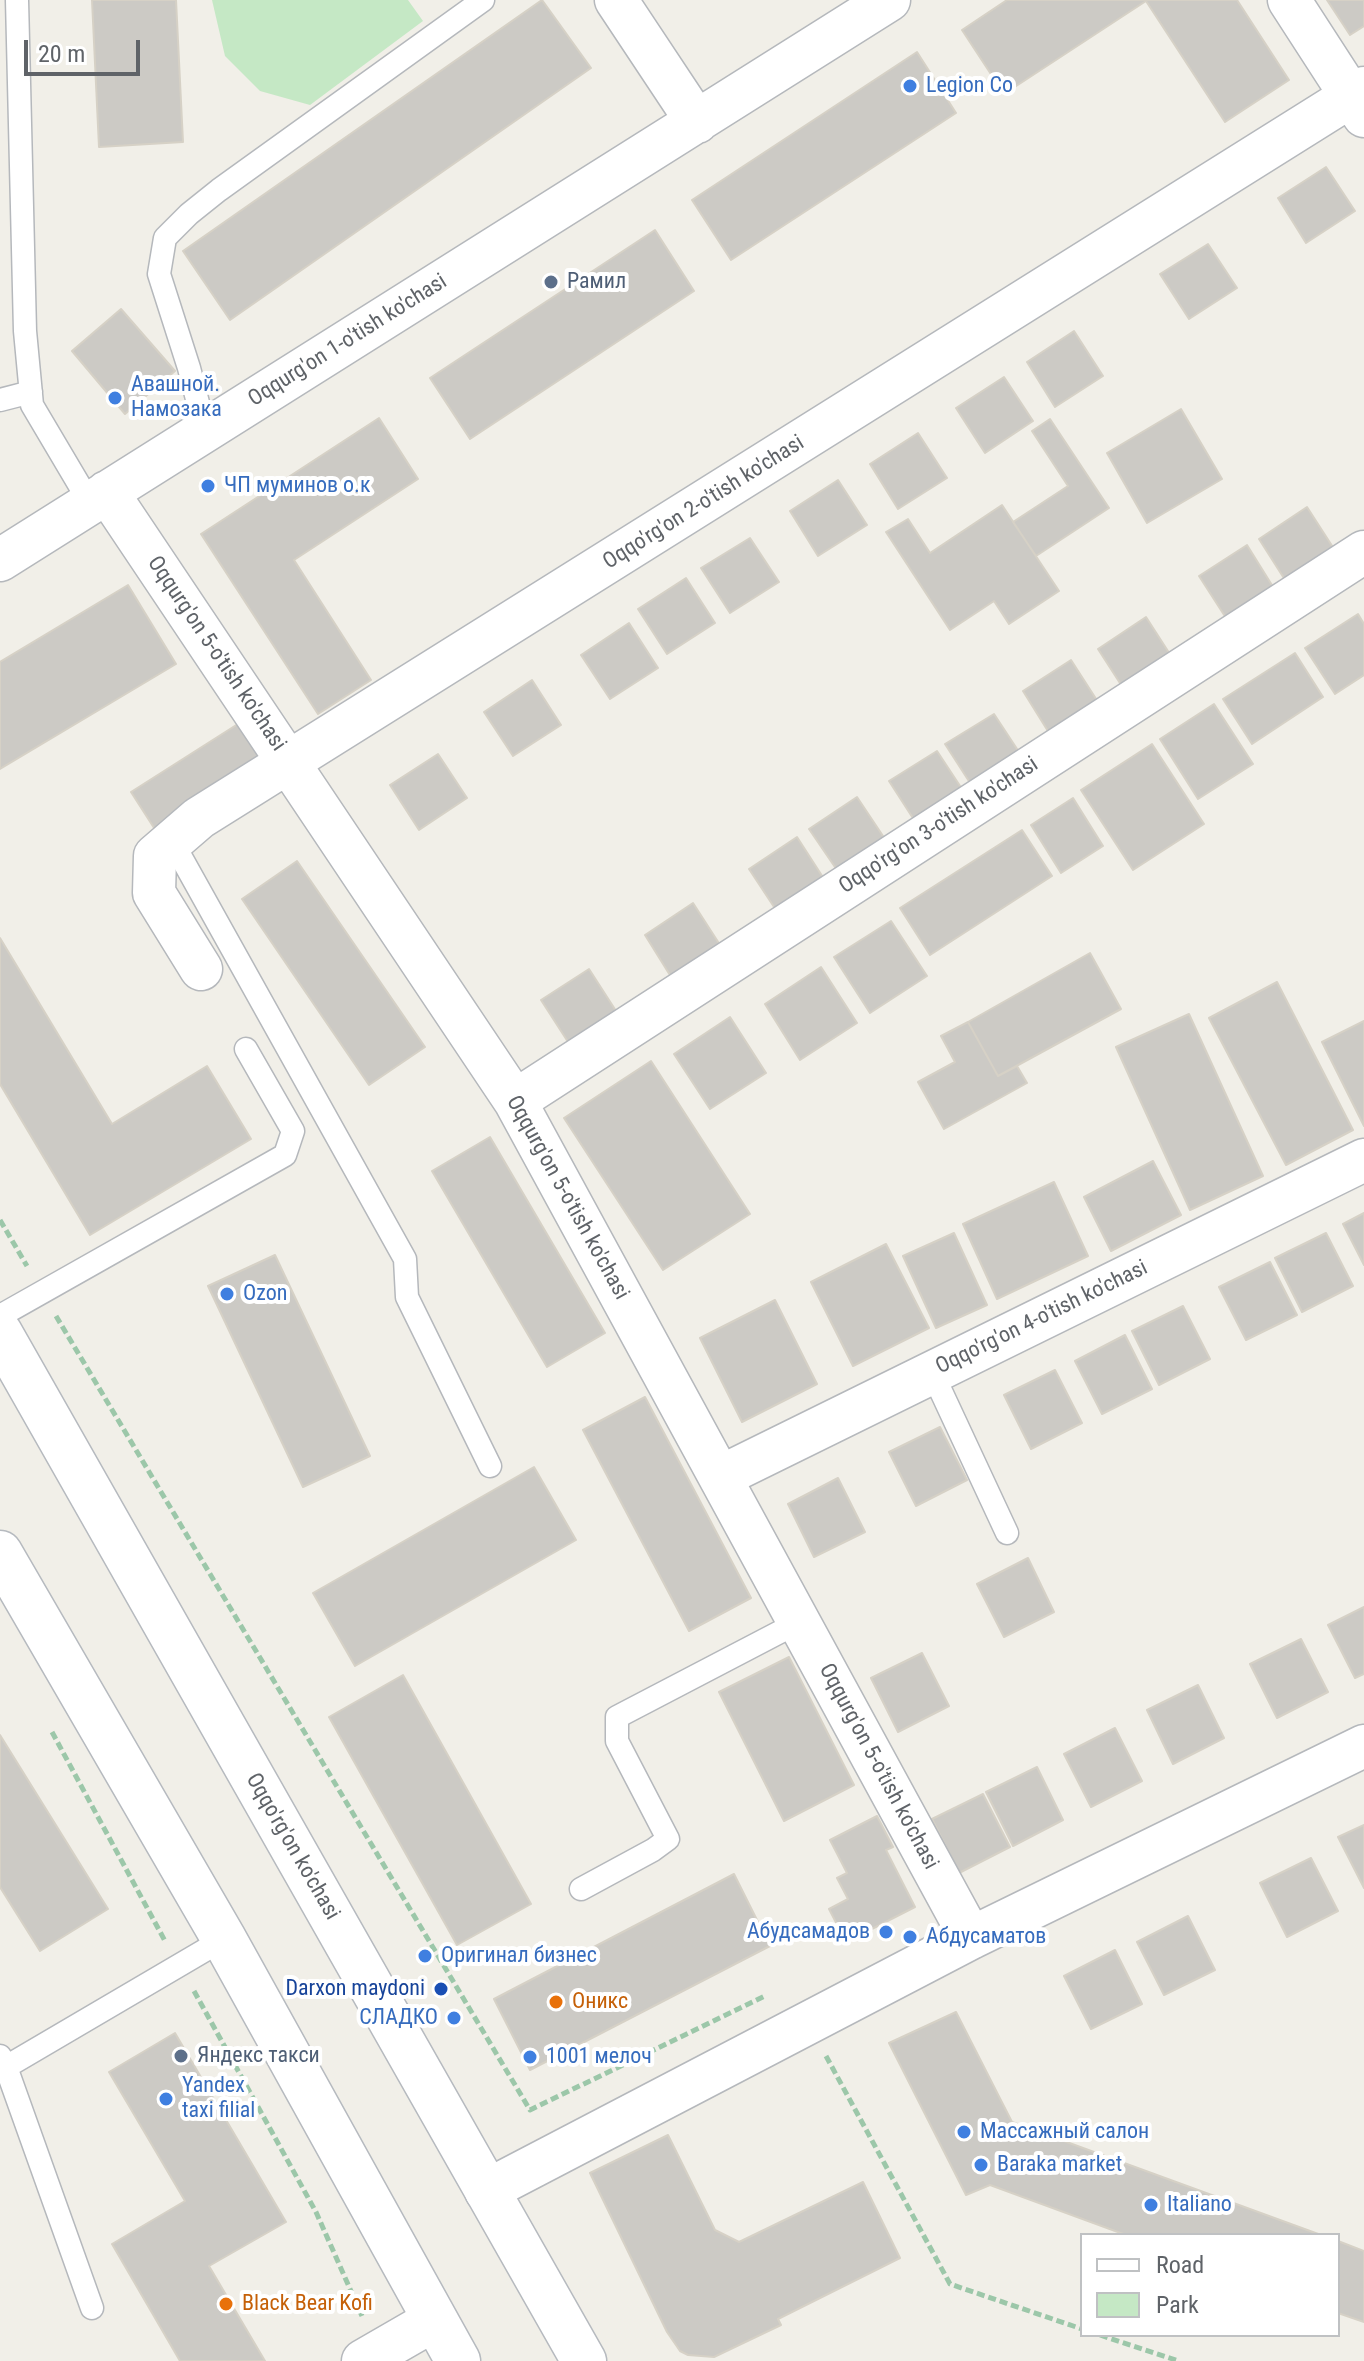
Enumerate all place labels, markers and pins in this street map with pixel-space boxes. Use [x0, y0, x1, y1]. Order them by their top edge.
place label: Legion Co [926, 73, 1013, 99]
marker: Legion Co [901, 77, 919, 95]
place label: Рамил [567, 269, 626, 295]
marker: Рамил [542, 273, 560, 291]
place label: Авашной. Намозака [131, 372, 222, 424]
marker: Авашной. Намозака [106, 389, 124, 407]
place label: ЧП муминов о.к [224, 473, 370, 499]
marker: ЧП муминов о.к [199, 477, 217, 495]
place label: Ozon [243, 1281, 287, 1307]
marker: Ozon [218, 1285, 236, 1303]
place label: Абудсамадов [747, 1919, 870, 1945]
marker: Абудсамадов [877, 1923, 895, 1941]
place label: Абдусаматов [926, 1924, 1046, 1950]
marker: Абдусаматов [901, 1928, 919, 1946]
place label: Оригинал бизнес [441, 1943, 597, 1969]
marker: Оригинал бизнес [416, 1947, 434, 1965]
place label: Darxon maydoni [285, 1976, 425, 2002]
marker: Darxon maydoni [432, 1980, 450, 1998]
place label: Оникс [572, 1989, 628, 2015]
marker: Оникс [547, 1993, 565, 2011]
place label: СЛАДКО [359, 2005, 438, 2031]
marker: СЛАДКО [445, 2009, 463, 2027]
place label: Яндекс такси [197, 2043, 320, 2069]
place label: 1001 мелоч [546, 2044, 652, 2070]
marker: Яндекс такси [172, 2047, 190, 2065]
marker: 1001 мелоч [521, 2048, 539, 2066]
place label: Yandex taxi filial [182, 2073, 255, 2124]
marker: Yandex taxi filial [157, 2090, 175, 2108]
place label: Массажный салон [980, 2119, 1149, 2145]
marker: Массажный салон [955, 2123, 973, 2141]
place label: Baraka market [997, 2152, 1122, 2178]
marker: Baraka market [972, 2156, 990, 2174]
place label: Italiano [1167, 2192, 1232, 2218]
marker: Italiano [1142, 2196, 1160, 2214]
place label: Black Bear Kofi [242, 2291, 373, 2317]
marker: Black Bear Kofi [217, 2295, 235, 2313]

